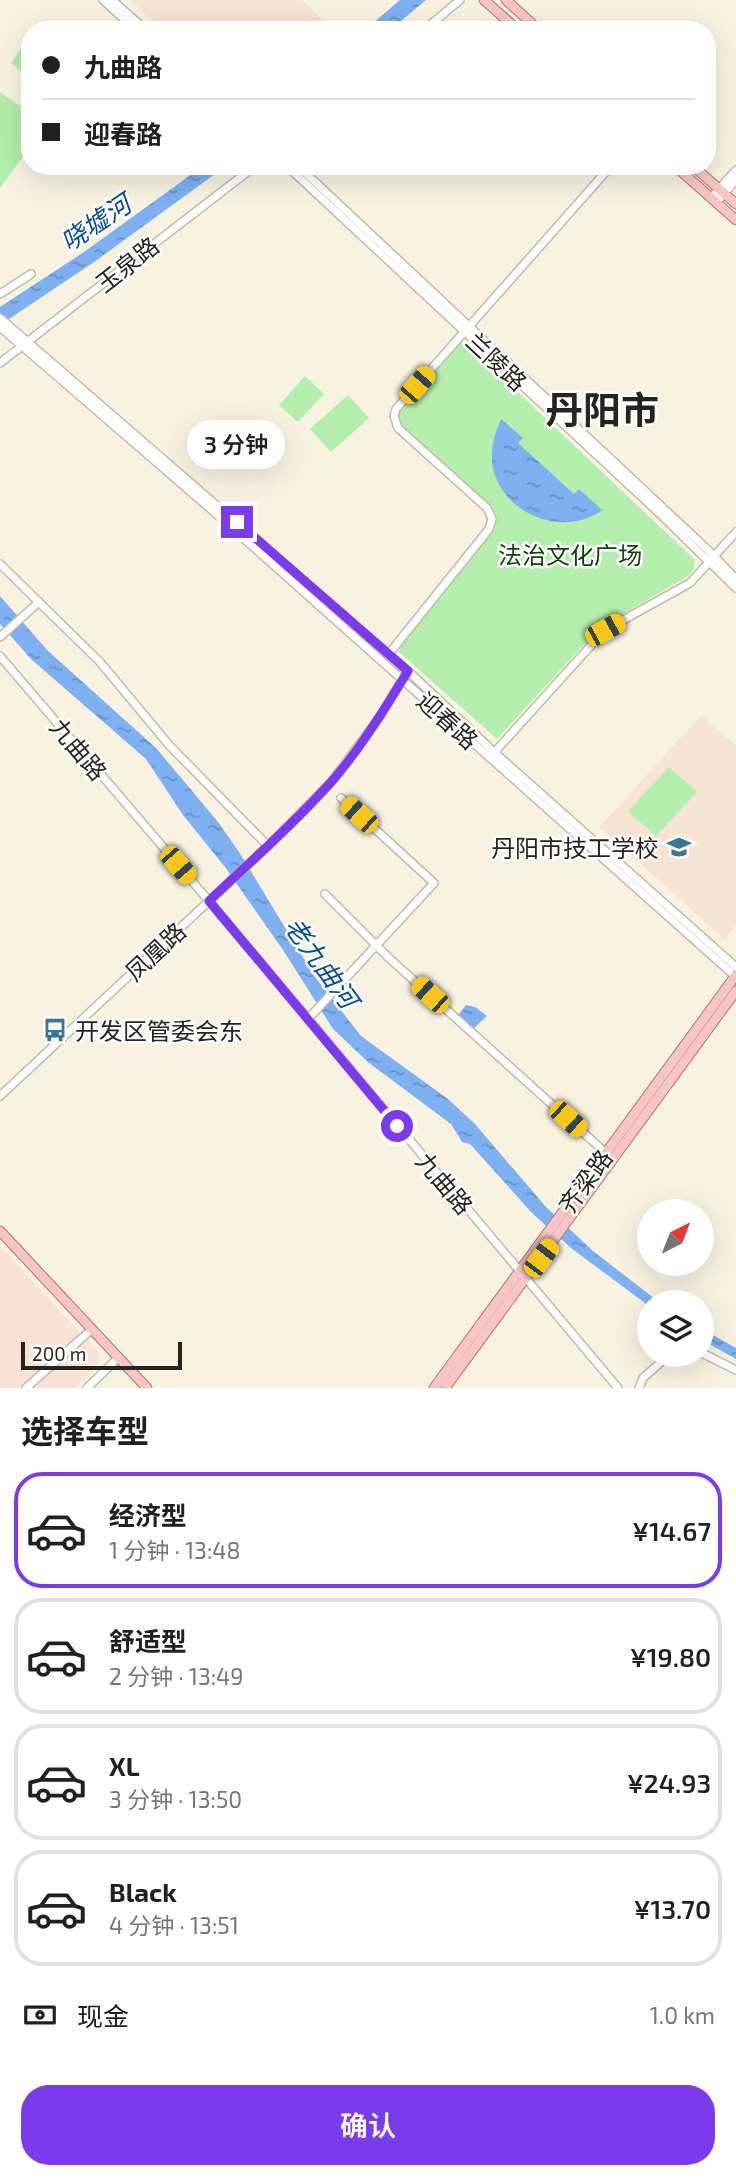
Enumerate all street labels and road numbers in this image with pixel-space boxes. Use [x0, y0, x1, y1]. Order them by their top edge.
street label: 玉泉路 [90, 230, 164, 298]
street label: 兰陵路 [461, 326, 533, 396]
street label: 迎春路 [412, 685, 484, 755]
street label: 九曲路 [45, 712, 113, 786]
street label: 凤凰路 [119, 916, 191, 986]
street label: 齐梁路 [552, 1143, 618, 1219]
street label: 九曲路 [411, 1146, 479, 1220]

